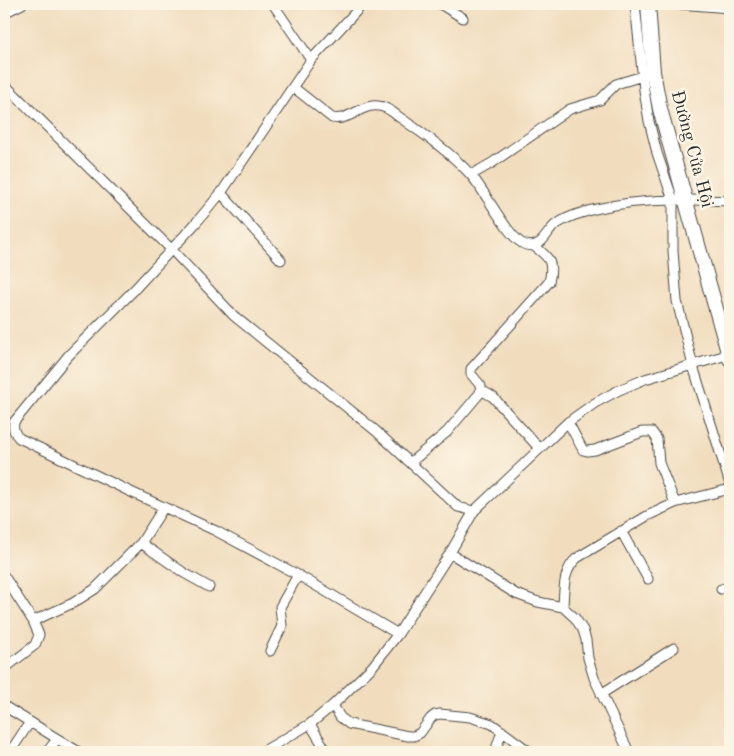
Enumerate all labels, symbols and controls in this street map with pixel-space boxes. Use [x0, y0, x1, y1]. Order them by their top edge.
street label: Đường Cửa Hội [668, 89, 716, 210]

